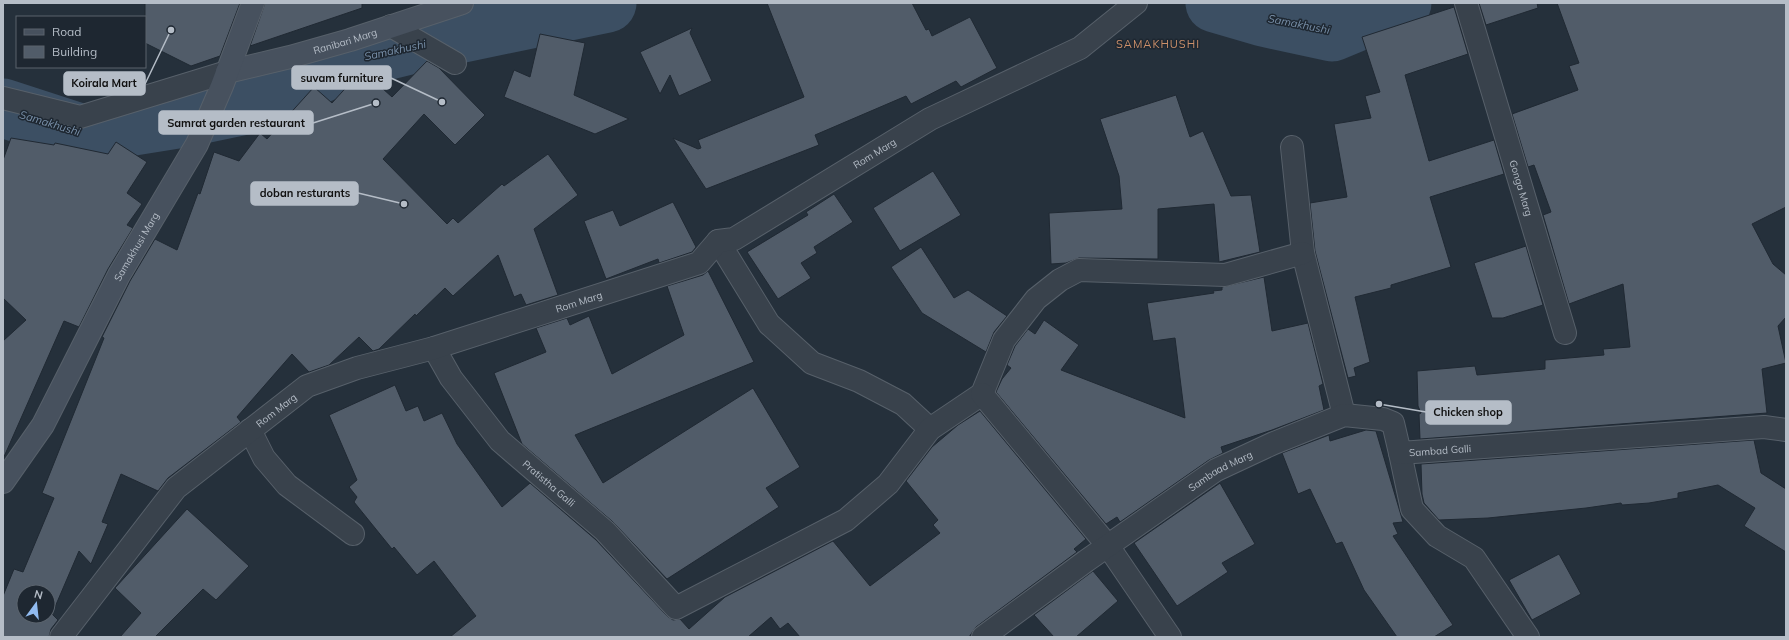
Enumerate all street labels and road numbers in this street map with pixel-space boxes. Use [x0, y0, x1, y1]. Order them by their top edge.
street label: Ranibari Marg [312, 26, 379, 57]
street label: Rom Marg [851, 135, 899, 172]
street label: Gonga Marg [1506, 158, 1536, 218]
street label: Samakhusi Marg [111, 210, 162, 283]
street label: Rom Marg [554, 288, 604, 316]
street label: Rom Marg [253, 391, 299, 430]
street label: Sambad Galli [1409, 442, 1472, 459]
street label: Sambaad Marg [1186, 448, 1255, 494]
street label: Pratistha Galli [520, 457, 578, 510]

